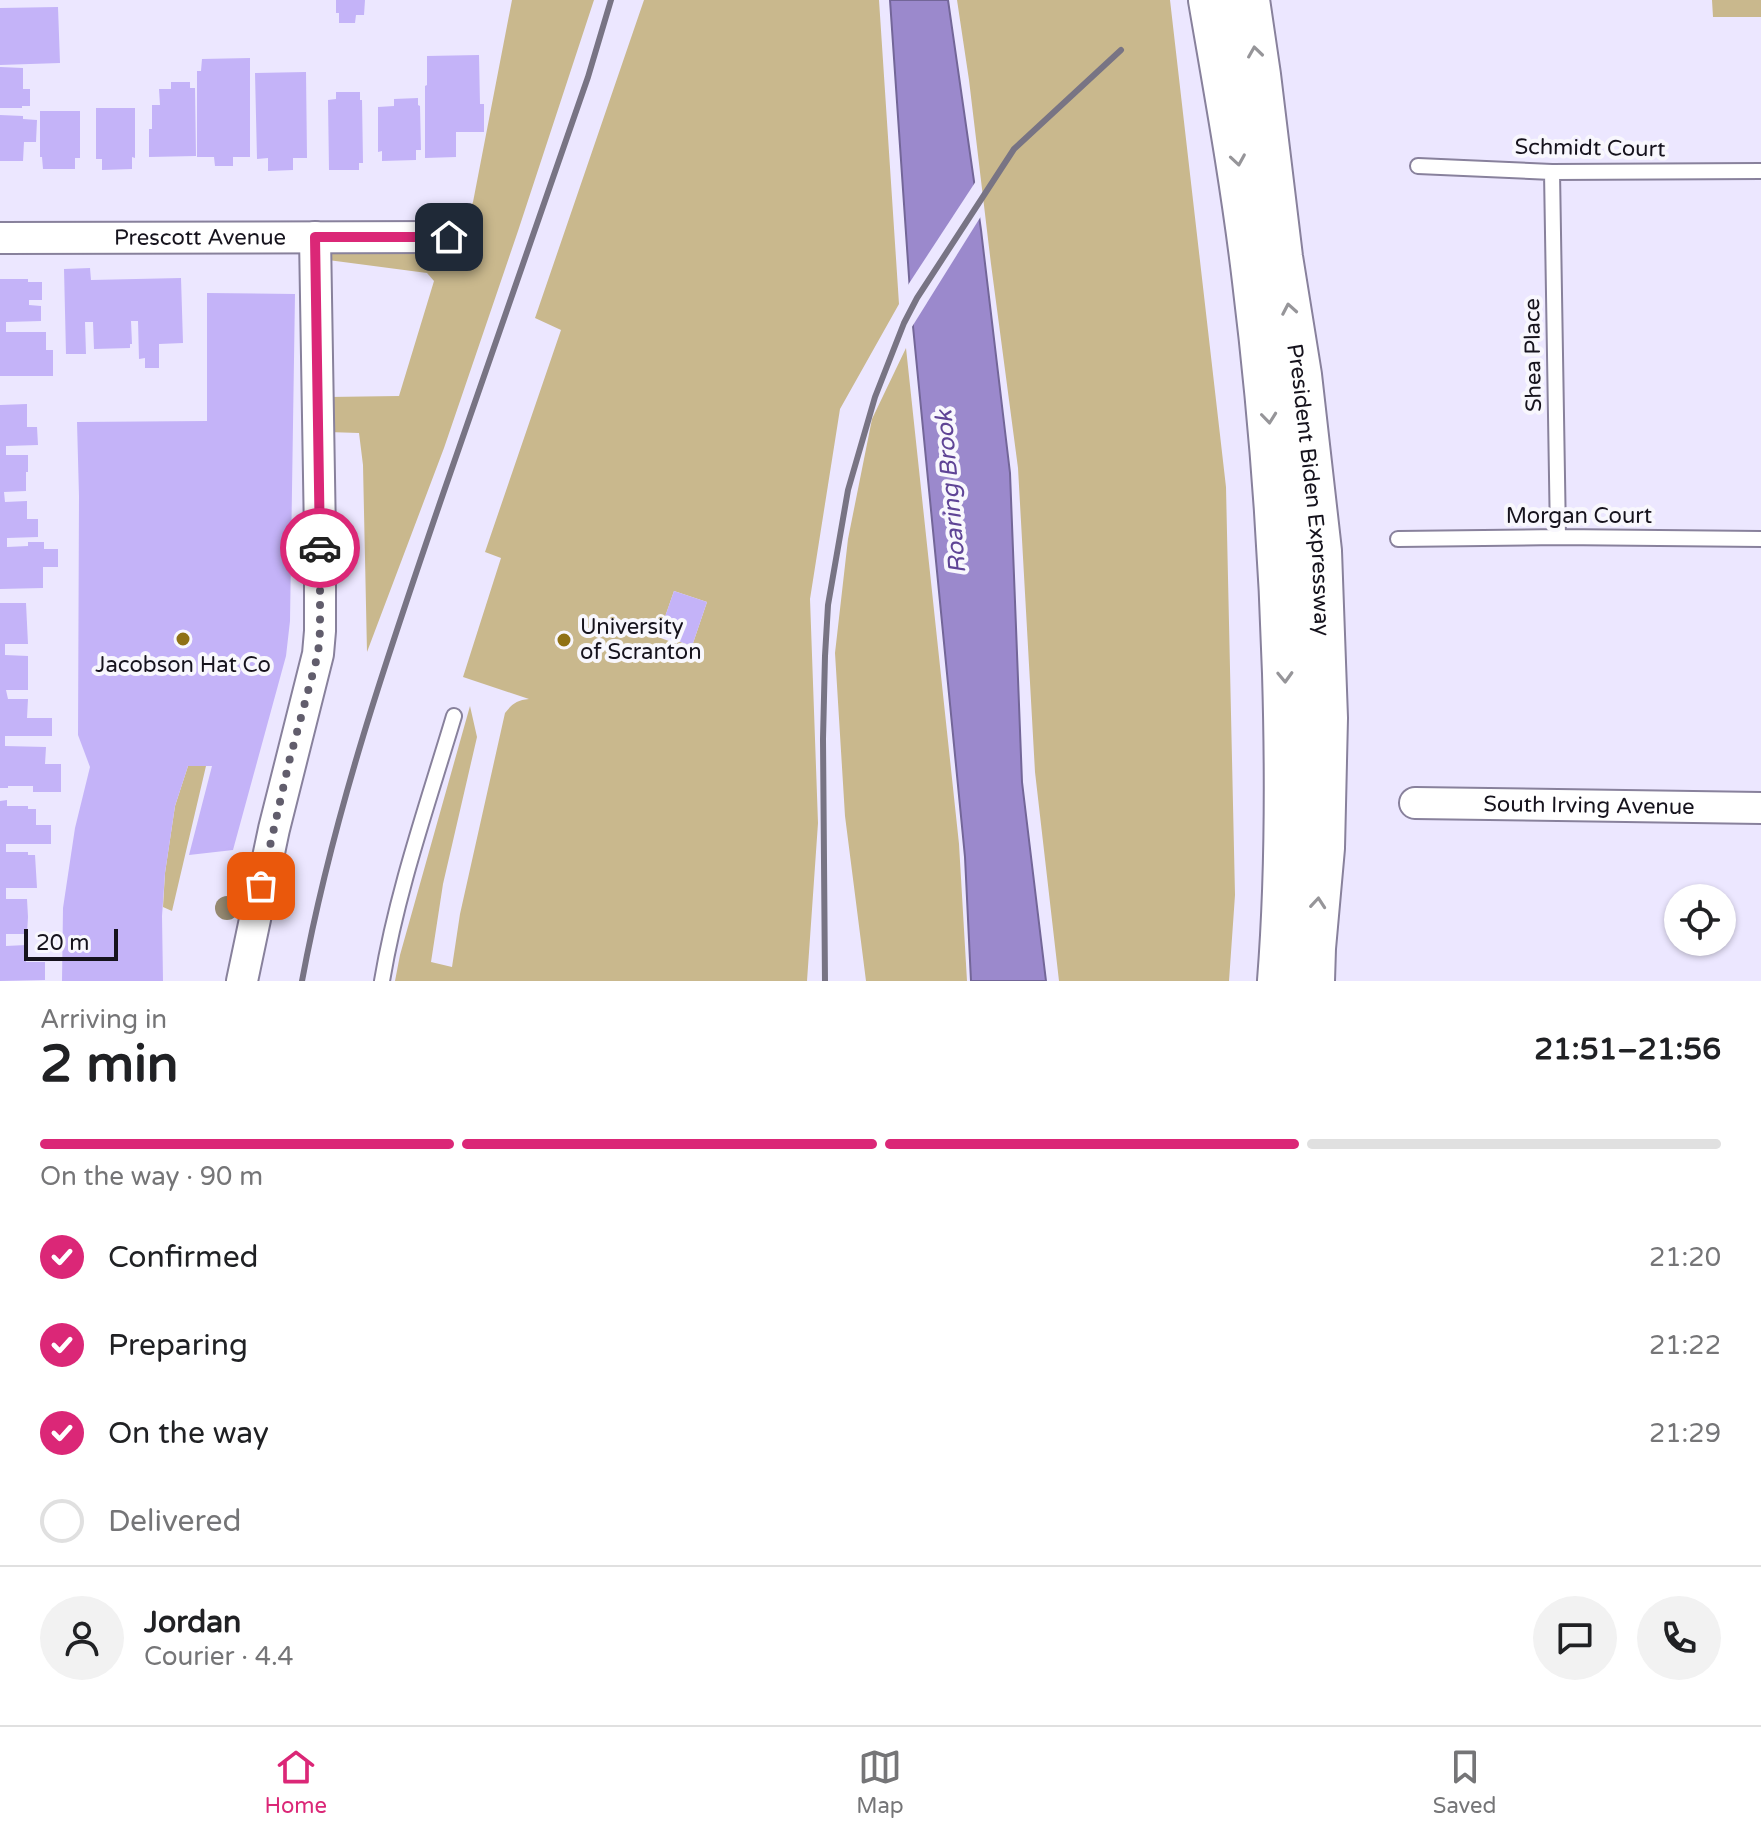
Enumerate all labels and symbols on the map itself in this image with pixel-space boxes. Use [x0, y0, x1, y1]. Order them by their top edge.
one-way arrow [1247, 45, 1264, 59]
street label: Schmidt Court [1514, 134, 1666, 162]
one-way arrow [1229, 153, 1246, 167]
pin [415, 203, 483, 271]
street label: Prescott Avenue [114, 224, 286, 251]
street label: Shea Place [1519, 298, 1547, 412]
one-way arrow [1281, 303, 1298, 316]
street label: President Biden Expressway [1281, 342, 1335, 637]
water label: Roaring Brook [929, 407, 973, 575]
one-way arrow [1260, 412, 1277, 425]
street label: Morgan Court [1506, 503, 1652, 529]
courier [280, 508, 360, 588]
place label: University of Scranton [580, 614, 702, 665]
marker: Jacobson Hat Co [174, 630, 192, 648]
marker: University of Scranton [555, 631, 573, 649]
place label: Jacobson Hat Co [95, 652, 271, 678]
one-way arrow [1276, 671, 1293, 684]
street label: South Irving Avenue [1483, 791, 1695, 820]
pin [227, 852, 295, 920]
one-way arrow [1309, 896, 1326, 909]
scale bar [24, 925, 118, 961]

